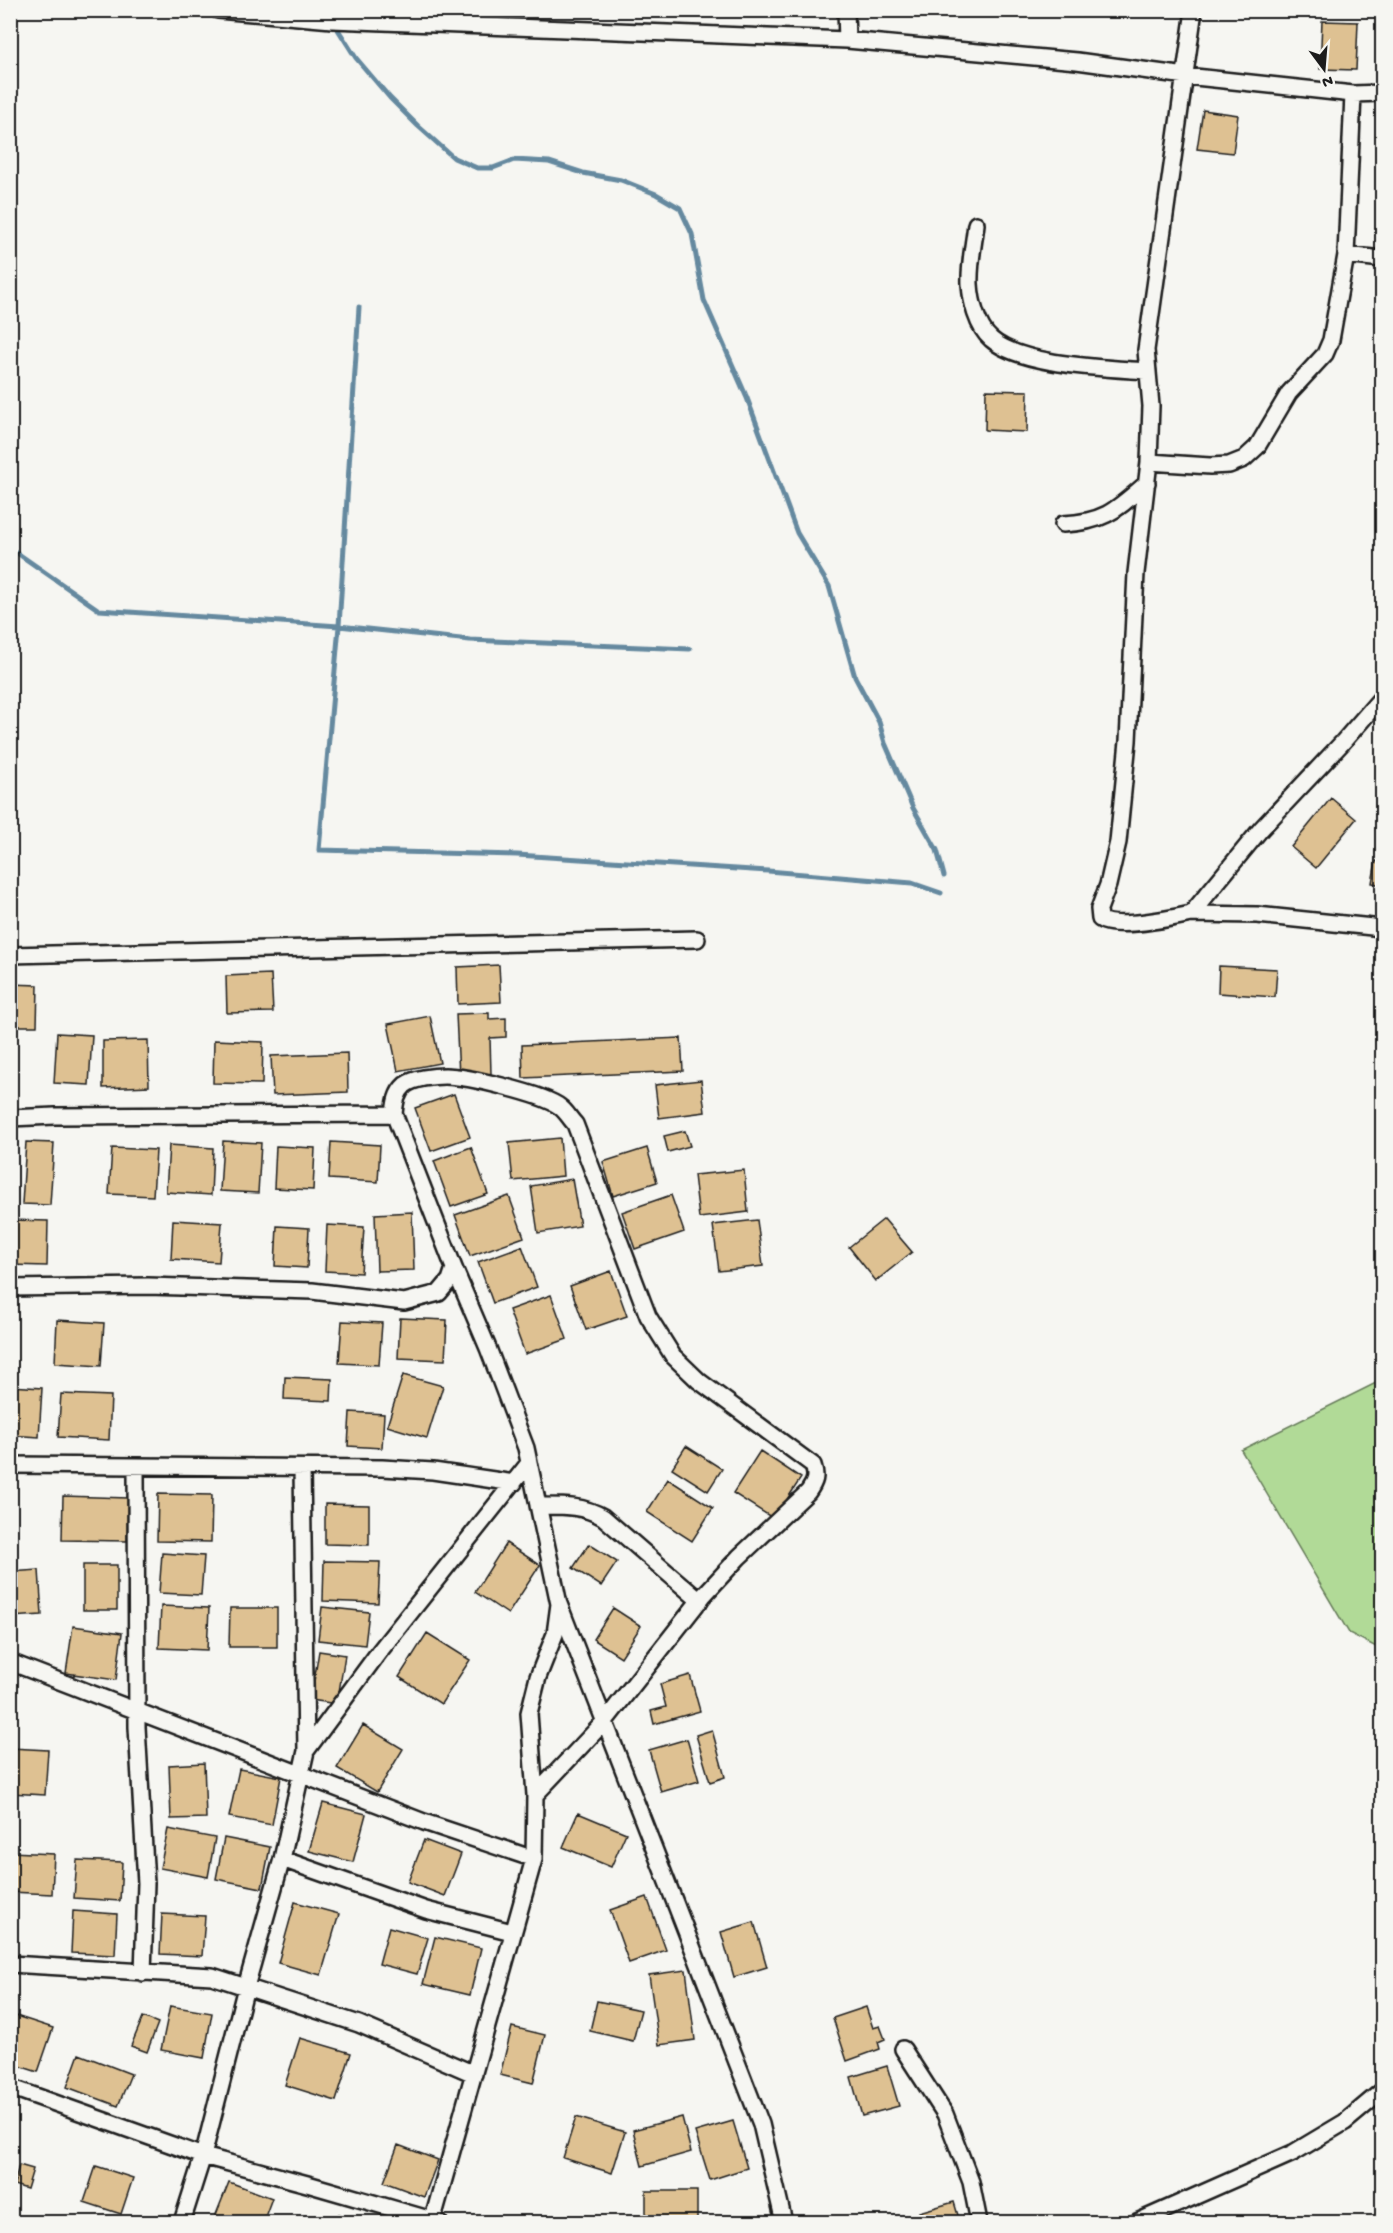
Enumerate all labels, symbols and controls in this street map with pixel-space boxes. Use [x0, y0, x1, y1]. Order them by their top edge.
north arrow [1294, 39, 1354, 99]
text: N [1319, 69, 1335, 91]

